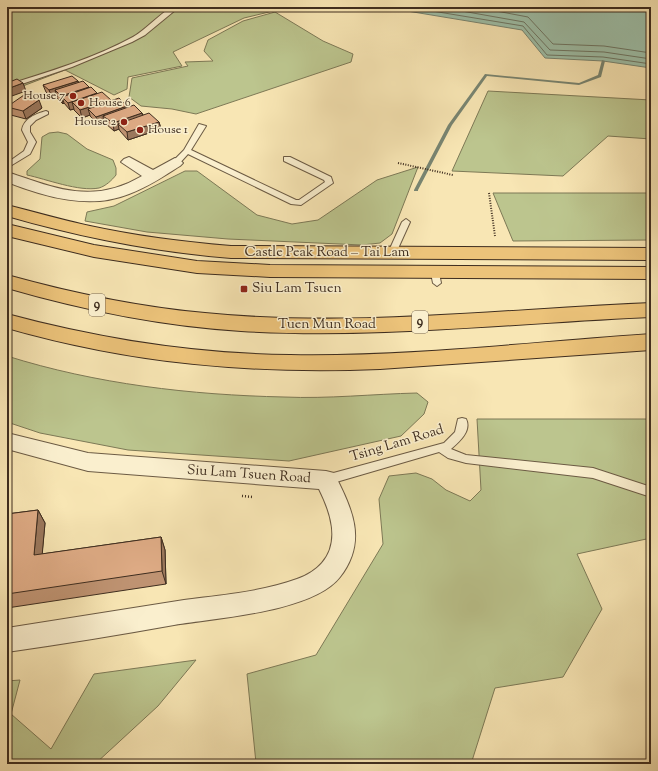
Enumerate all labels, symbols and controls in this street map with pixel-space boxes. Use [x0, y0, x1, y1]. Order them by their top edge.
place label: House 7 [23, 87, 65, 105]
marker: House 7 [68, 91, 78, 101]
place label: House 6 [89, 94, 131, 112]
marker: House 6 [76, 98, 86, 108]
place label: House 2 [75, 113, 116, 131]
marker: House 2 [119, 117, 129, 127]
place label: House 1 [148, 121, 188, 139]
marker: House 1 [135, 125, 145, 135]
street label: Castle Peak Road – Tai Lam [245, 243, 410, 263]
place label: Siu Lam Tsuen [252, 279, 342, 299]
marker: Siu Lam Tsuen [239, 284, 249, 294]
road number: 9 [89, 294, 105, 316]
road number: 9 [412, 311, 428, 333]
street label: Tuen Mun Road [278, 315, 376, 335]
street label: Tsing Lam Road [348, 420, 446, 468]
street label: Siu Lam Tsuen Road [186, 461, 312, 489]

